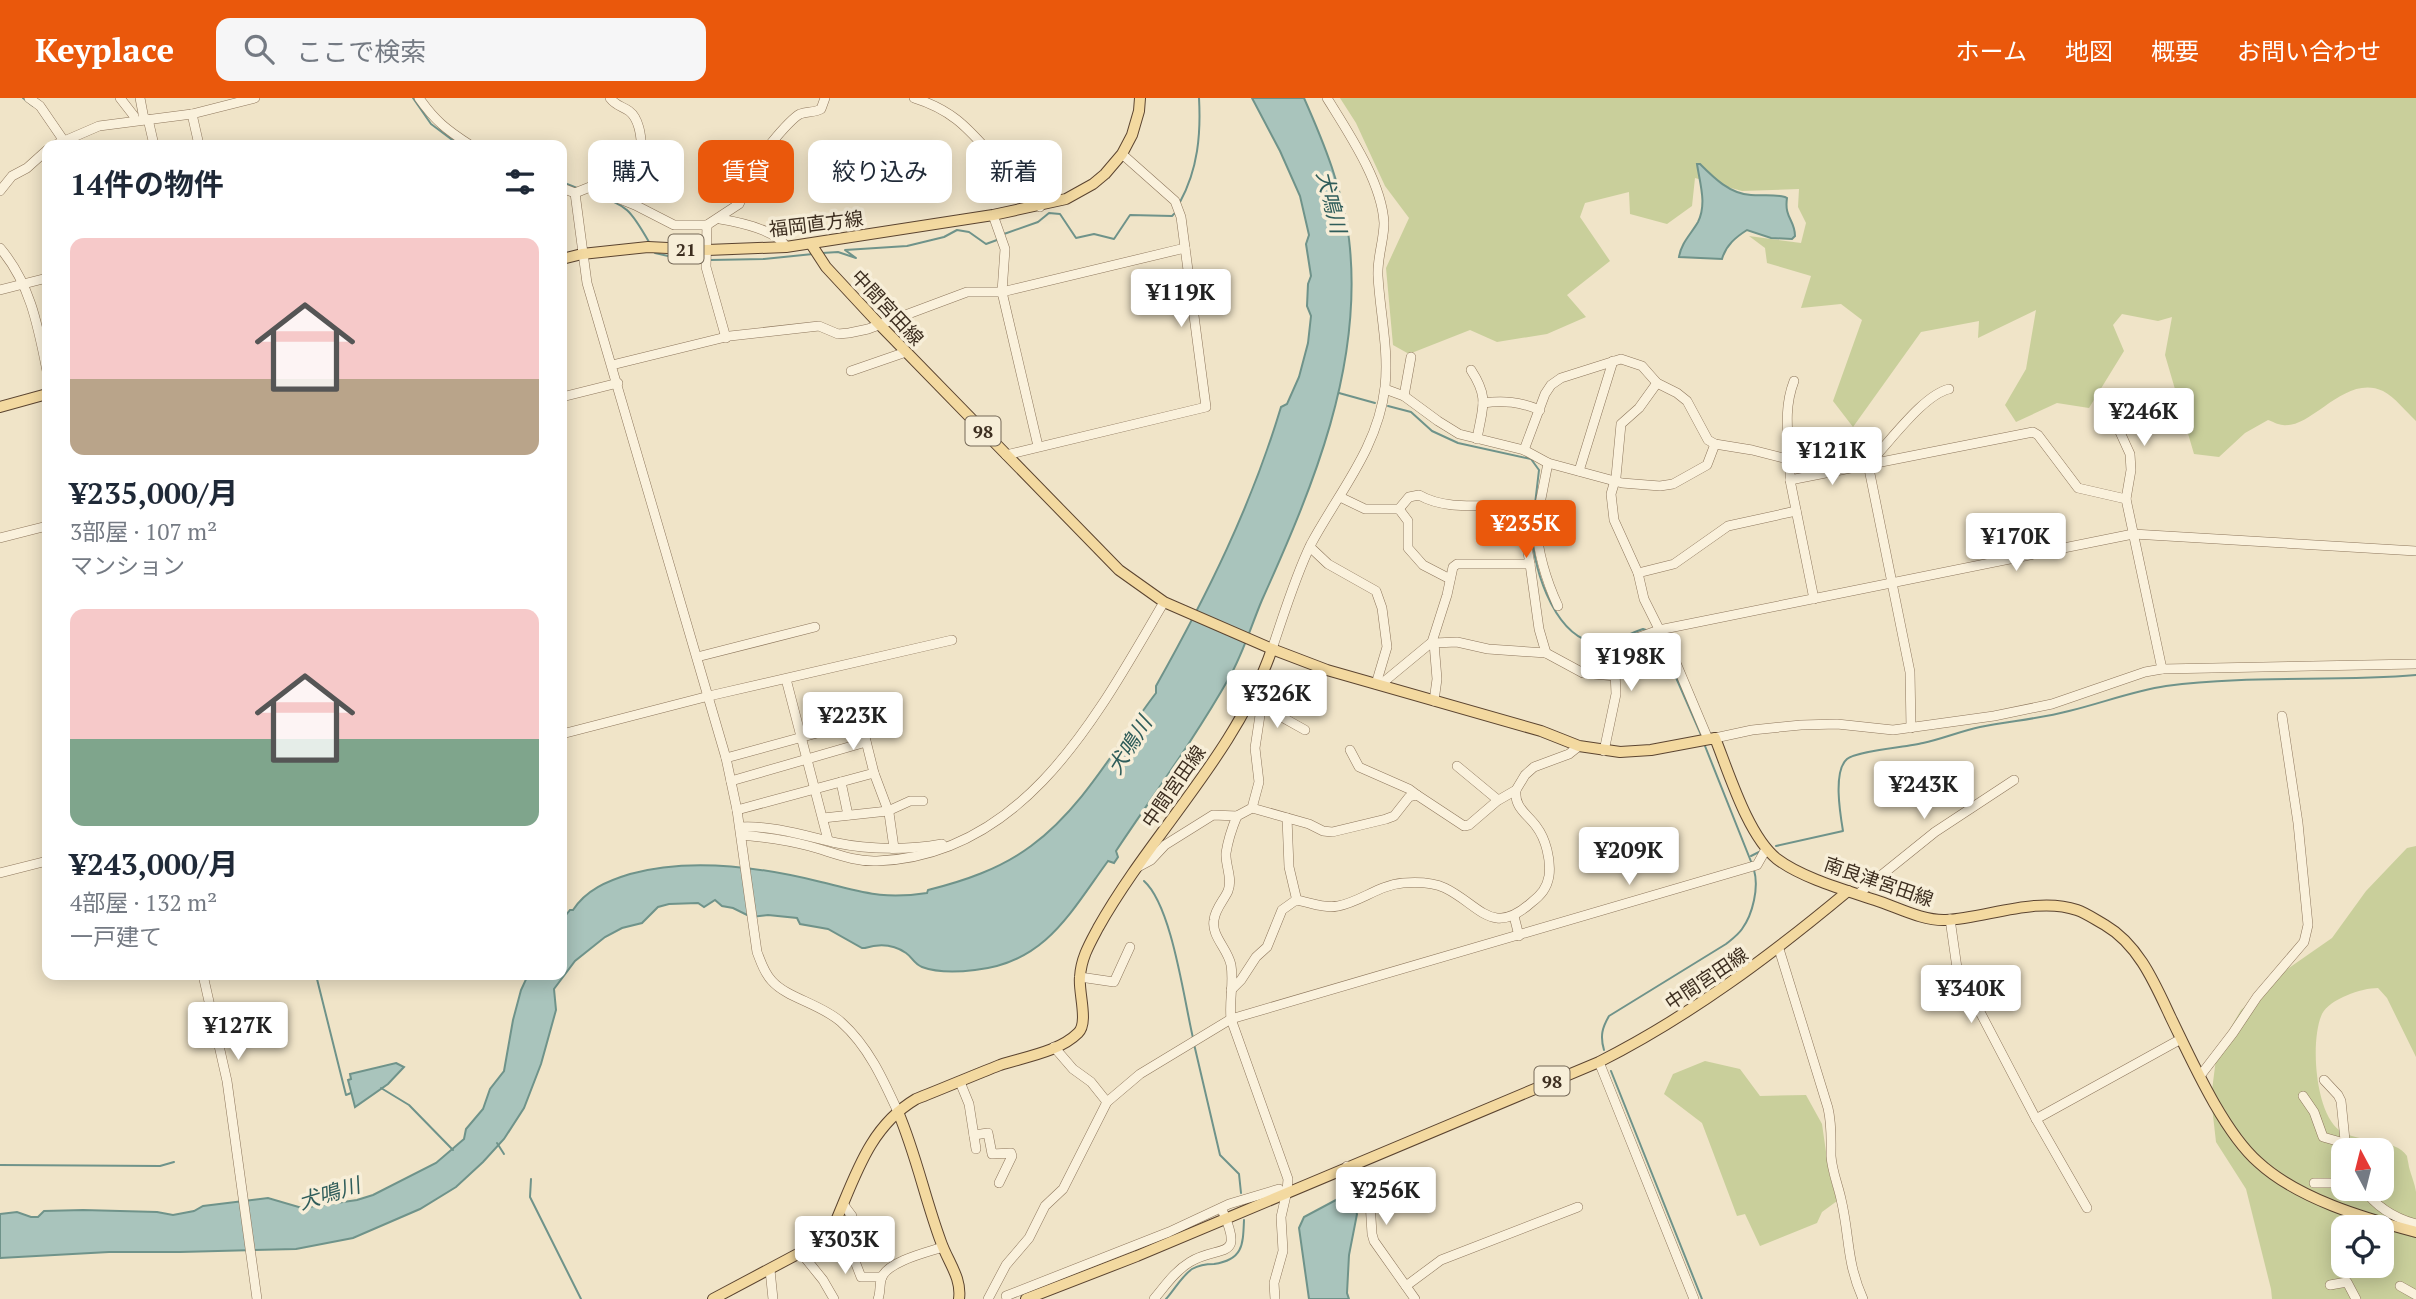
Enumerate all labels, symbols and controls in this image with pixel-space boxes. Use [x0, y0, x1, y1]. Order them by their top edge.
search box [216, 18, 706, 81]
text: Keyplace [35, 28, 174, 71]
icon: search [240, 30, 278, 68]
text: ここで検索 [296, 34, 426, 68]
text: ホーム [1956, 35, 2027, 67]
text: 地図 [2065, 35, 2113, 67]
text: 概要 [2151, 35, 2199, 67]
text: お問い合わせ [2237, 35, 2381, 67]
chip: 購入 [588, 140, 684, 203]
chip: 賃貸 [698, 140, 794, 203]
chip: 絞り込み [808, 140, 952, 203]
chip: 新着 [966, 140, 1062, 203]
icon: filters [501, 163, 539, 201]
text: 14件の物件 [70, 164, 224, 204]
water label: 犬鳴川 [1311, 168, 1354, 238]
street label: 福岡直方線 [767, 205, 865, 241]
road number: 21 [668, 234, 704, 264]
street label: 中間宮田線 [846, 264, 930, 350]
pin: ¥119K [1132, 270, 1230, 329]
text: ¥119K [1147, 276, 1215, 307]
icon: home [242, 284, 368, 410]
pin: ¥246K [2095, 388, 2193, 448]
text: ¥246K [2110, 395, 2178, 426]
road number: 98 [965, 416, 1000, 446]
pin: ¥121K [1783, 428, 1881, 487]
text: ¥121K [1798, 434, 1866, 465]
text: ¥235,000/月 [70, 473, 238, 513]
pin: ¥235K [1477, 500, 1575, 560]
text: ¥235K [1492, 507, 1560, 538]
pin: ¥170K [1967, 514, 2065, 573]
text: 3部屋 · 107 m² [70, 516, 217, 547]
text: ¥170K [1982, 520, 2050, 551]
text: マンション [70, 550, 185, 581]
pin: ¥198K [1582, 634, 1680, 693]
text: ¥198K [1597, 640, 1665, 671]
icon: home [242, 655, 368, 781]
pin: ¥326K [1228, 670, 1326, 730]
text: ¥326K [1243, 677, 1311, 708]
pin: ¥223K [804, 692, 902, 752]
text: ¥223K [819, 699, 887, 730]
water label: 犬鳴川 [1100, 709, 1159, 779]
street label: 中間宮田線 [1136, 740, 1210, 832]
pin: ¥243K [1875, 762, 1973, 821]
text: ¥243K [1890, 768, 1958, 799]
pin: ¥209K [1580, 828, 1678, 887]
text: ¥209K [1595, 834, 1663, 865]
text: ¥243,000/月 [70, 844, 238, 884]
street label: 南良津宮田線 [1821, 851, 1937, 911]
text: 4部屋 · 132 m² [70, 887, 217, 918]
text: 一戸建て [70, 921, 162, 952]
street label: 中間宮田線 [1660, 941, 1752, 1015]
pin: ¥340K [1922, 965, 2020, 1025]
text: ¥340K [1937, 972, 2005, 1003]
pin: ¥127K [189, 1002, 287, 1062]
text: ¥127K [204, 1009, 272, 1040]
road number: 98 [1534, 1066, 1570, 1096]
north arrow [2331, 1138, 2394, 1200]
map controls [2331, 1138, 2394, 1278]
pin: ¥256K [1337, 1168, 1435, 1227]
water label: 犬鳴川 [295, 1170, 365, 1216]
text: ¥256K [1352, 1174, 1420, 1205]
button: locate [2331, 1215, 2394, 1278]
pin: ¥303K [796, 1216, 894, 1276]
text: ¥303K [811, 1223, 879, 1254]

